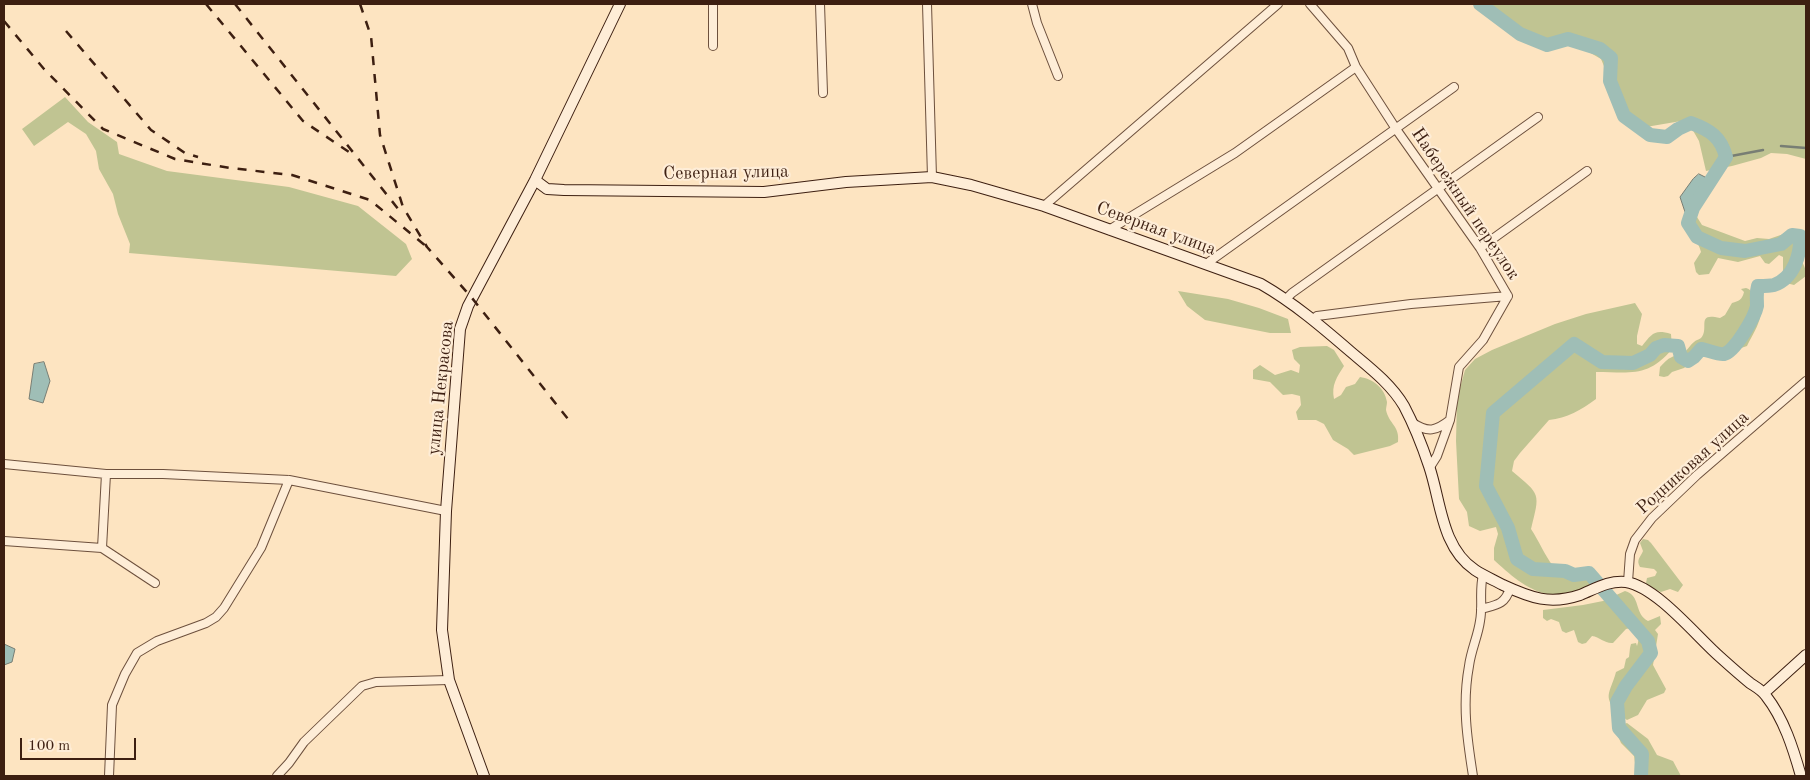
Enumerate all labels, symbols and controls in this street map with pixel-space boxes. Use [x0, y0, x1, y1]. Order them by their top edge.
street label: Набережный переулок [1406, 124, 1524, 284]
street label: Северная улица [663, 161, 789, 185]
street label: Северная улица [1093, 197, 1219, 261]
street label: улица Некрасова [423, 320, 459, 456]
street label: Родниковая улица [1632, 407, 1754, 519]
scale bar [22, 728, 139, 760]
text: 100 m [28, 739, 70, 754]

